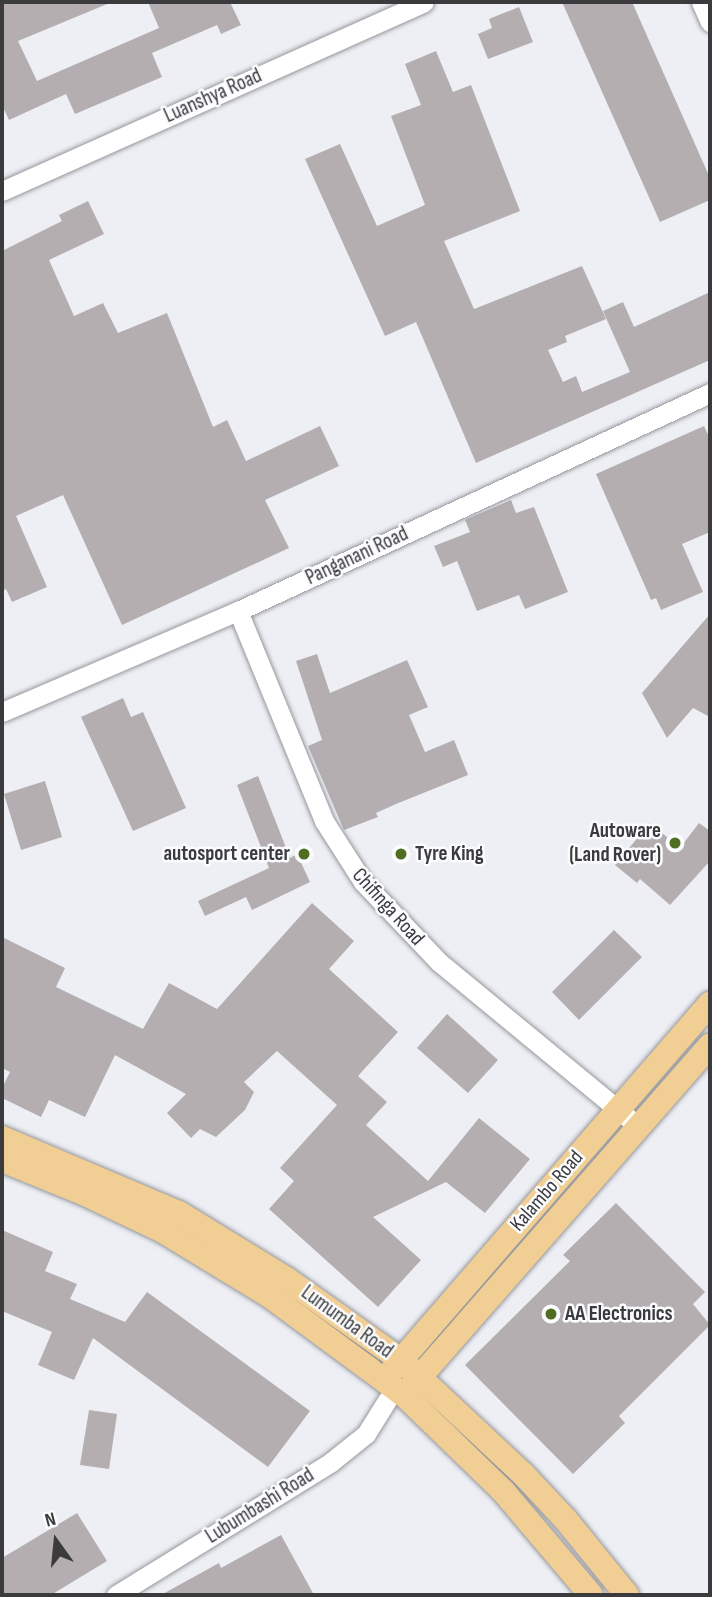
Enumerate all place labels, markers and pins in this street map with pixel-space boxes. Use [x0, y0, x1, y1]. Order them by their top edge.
place label: Autoware (Land Rover) [569, 818, 661, 868]
marker: Autoware (Land Rover) [667, 835, 683, 851]
place label: autosport center [163, 841, 290, 867]
place label: Tyre King [415, 841, 484, 867]
marker: autosport center [296, 846, 312, 862]
marker: Tyre King [393, 846, 409, 862]
place label: AA Electronics [565, 1301, 673, 1327]
marker: AA Electronics [543, 1306, 559, 1322]

